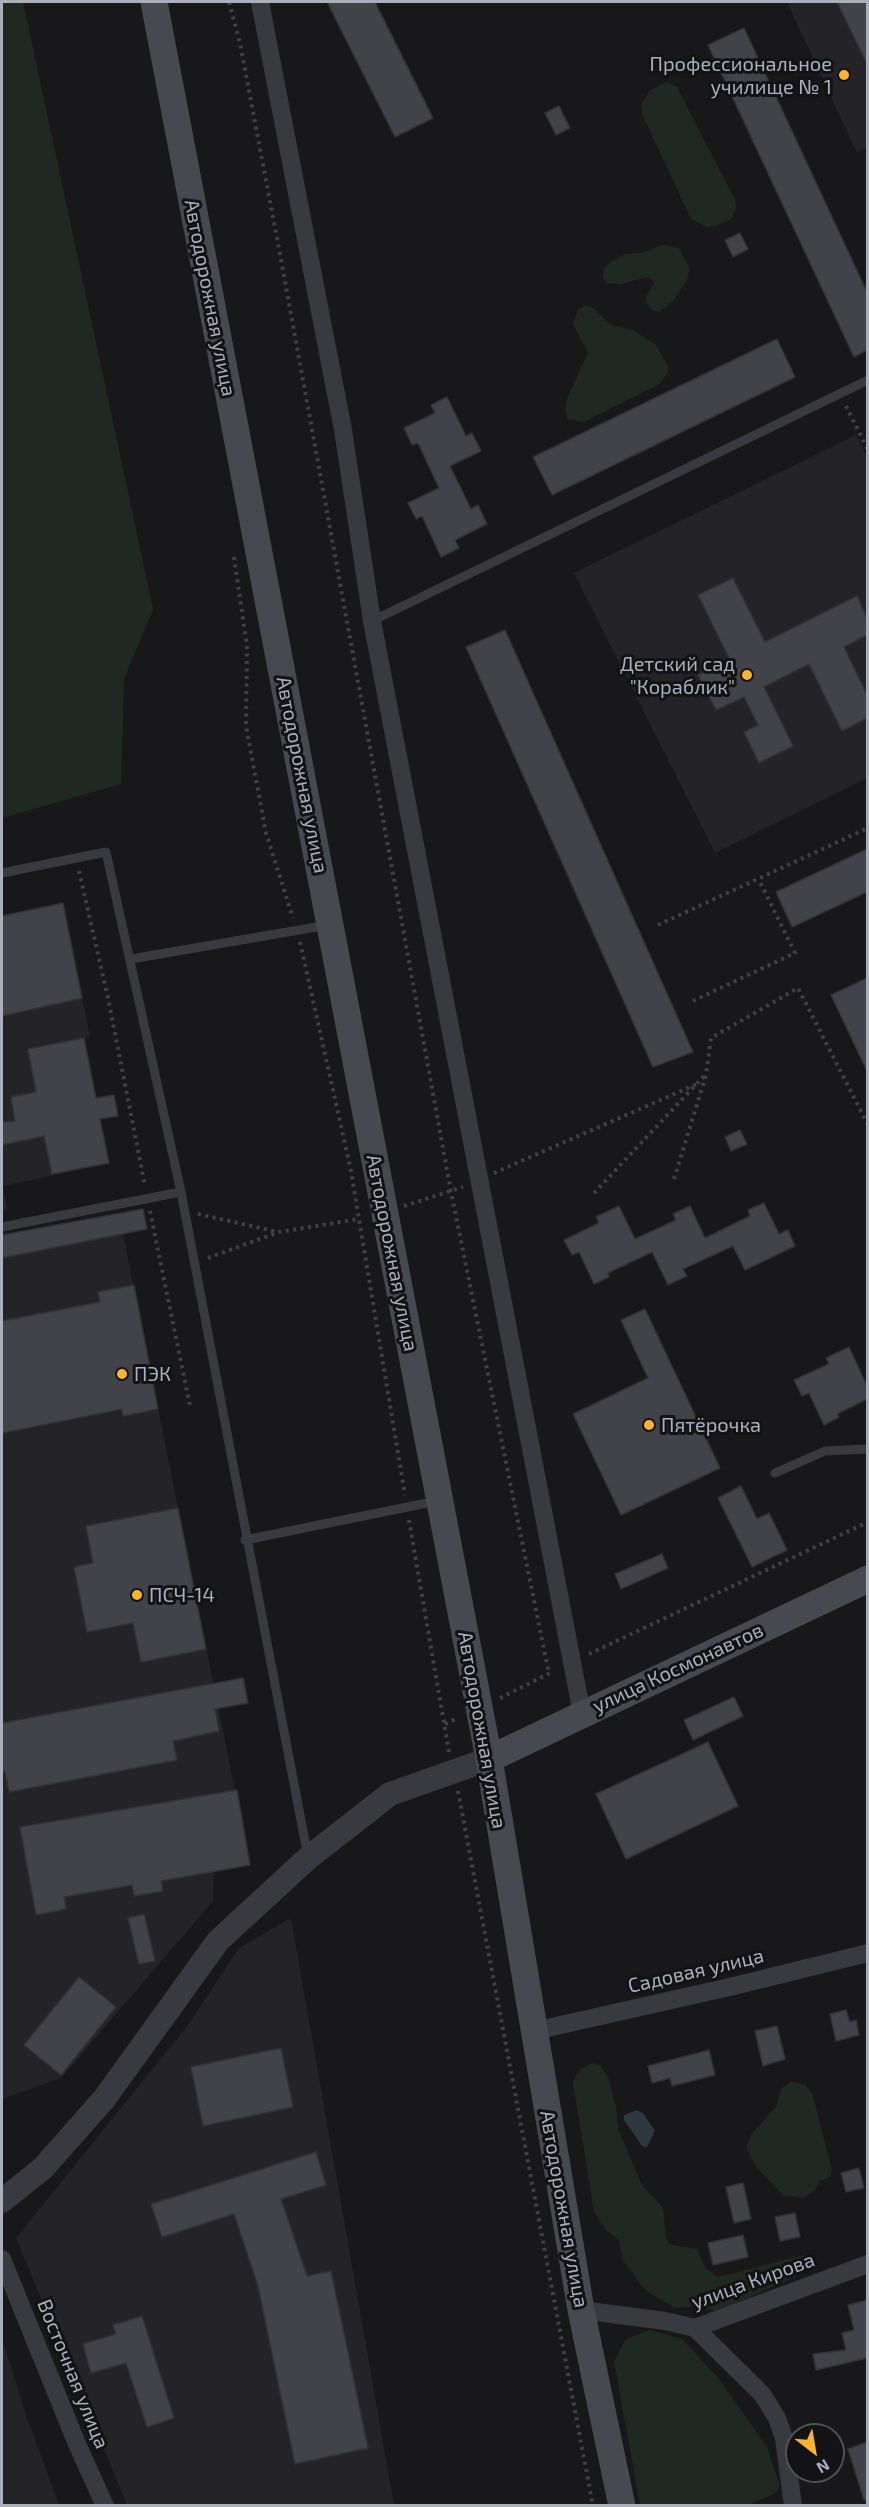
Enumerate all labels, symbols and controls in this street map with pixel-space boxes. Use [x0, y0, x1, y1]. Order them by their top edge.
place label: Профессиональное училище № 1 [650, 52, 832, 99]
marker: Профессиональное училище № 1 [837, 68, 851, 82]
street label: Автодорожная улица [179, 198, 241, 398]
place label: Детский сад "Кораблик" [620, 652, 735, 699]
marker: Детский сад "Кораблик" [740, 668, 754, 682]
street label: Автодорожная улица [271, 675, 333, 875]
street label: Автодорожная улица [361, 1153, 423, 1353]
place label: ПЭК [134, 1362, 171, 1386]
marker: ПЭК [115, 1367, 129, 1381]
place label: Пятёрочка [661, 1413, 761, 1437]
marker: Пятёрочка [642, 1418, 656, 1432]
place label: ПСЧ-14 [149, 1583, 215, 1607]
marker: ПСЧ-14 [130, 1588, 144, 1602]
street label: улица Космонавтов [589, 1618, 767, 1718]
street label: Автодорожная улица [453, 1629, 511, 1831]
street label: Садовая улица [626, 1944, 766, 1998]
street label: Автодорожная улица [535, 2108, 593, 2310]
street label: улица Кирова [688, 2248, 818, 2314]
street label: Восточная улица [32, 2296, 114, 2452]
north arrow [785, 2423, 845, 2483]
text: N [814, 2456, 833, 2478]

